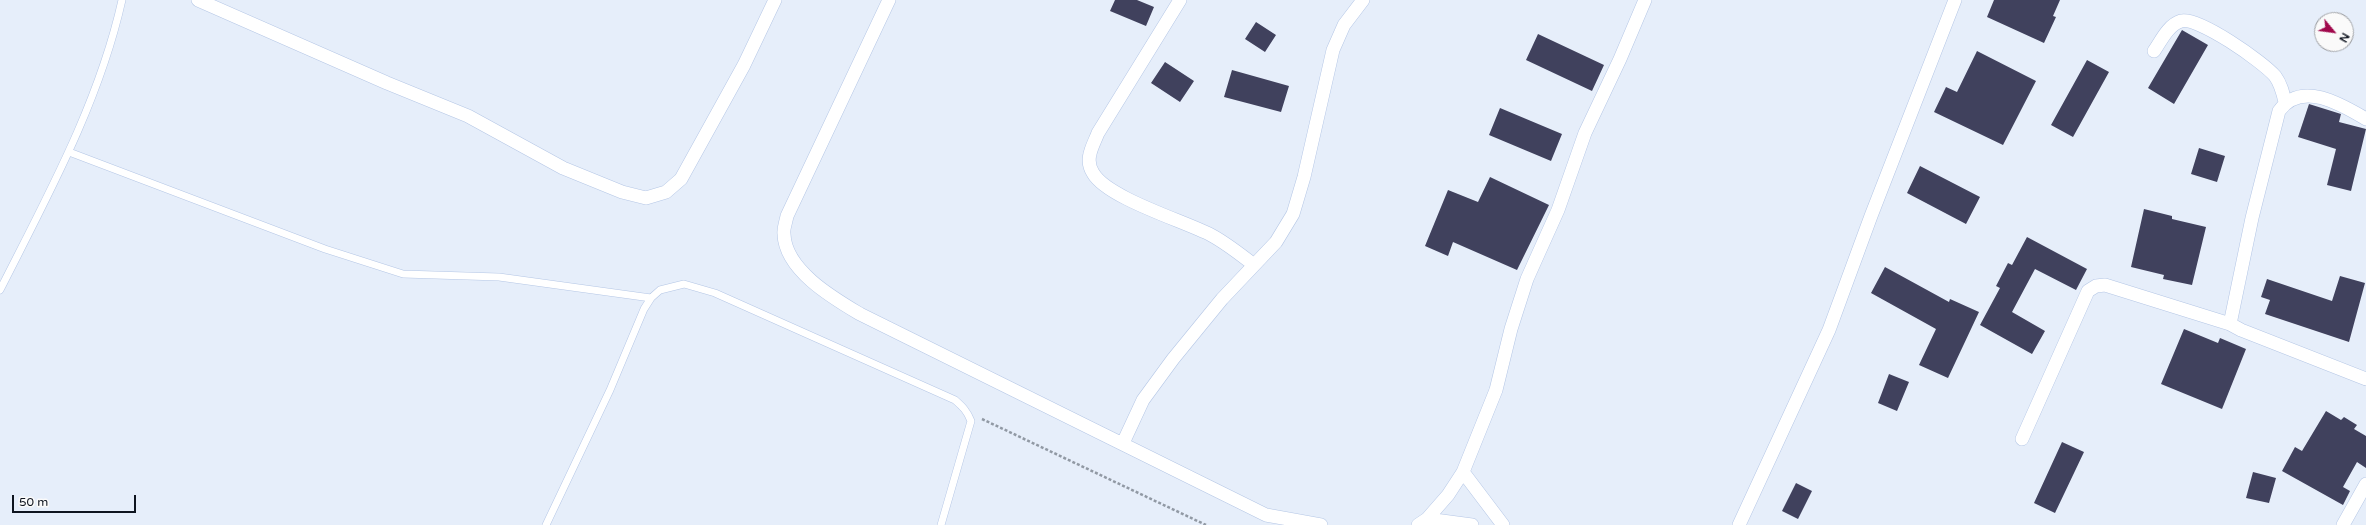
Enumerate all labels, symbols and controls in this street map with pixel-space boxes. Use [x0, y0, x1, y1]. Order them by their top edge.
north arrow [2314, 12, 2354, 52]
text: N [2336, 31, 2352, 45]
scale bar [14, 487, 138, 513]
text: 50 m [19, 495, 48, 509]

